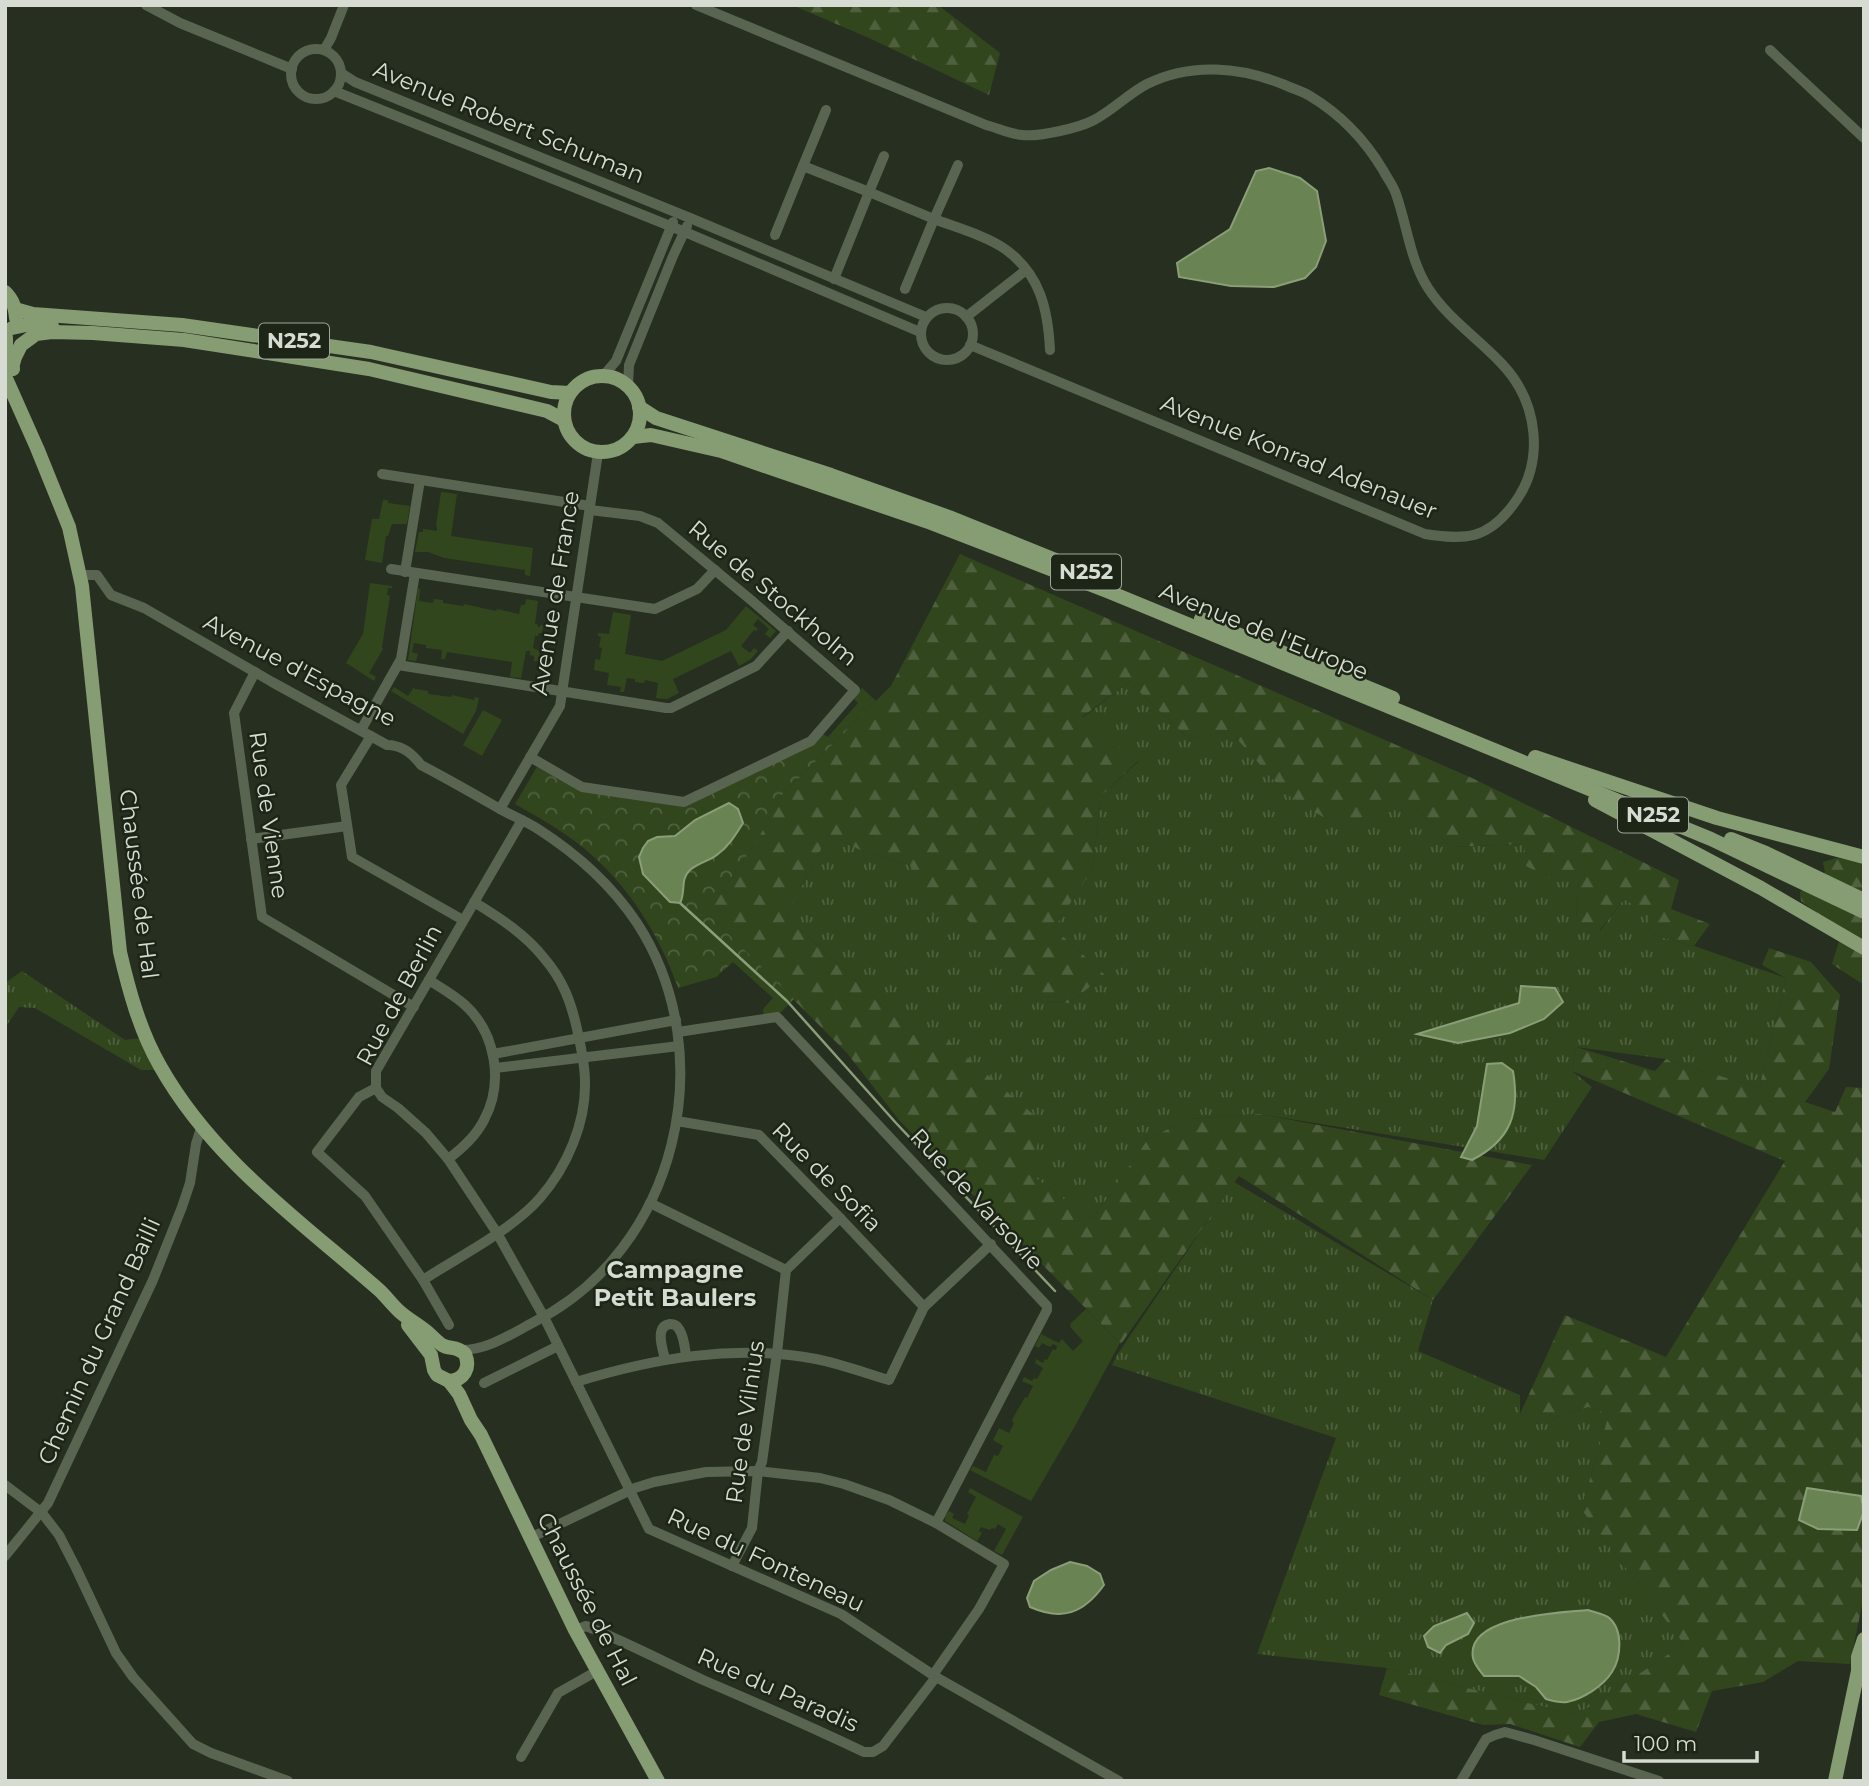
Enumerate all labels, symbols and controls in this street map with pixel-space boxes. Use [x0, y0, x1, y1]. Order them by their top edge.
street label: Avenue Robert Schuman [369, 55, 649, 189]
road number: N252 [259, 324, 329, 358]
street label: Avenue Konrad Adenauer [1157, 389, 1441, 525]
street label: Avenue de France [525, 489, 585, 697]
street label: Rue de Stockholm [683, 514, 863, 672]
road number: N252 [1051, 554, 1121, 590]
street label: Avenue de l'Europe [1156, 576, 1372, 686]
street label: Avenue d'Espagne [199, 607, 401, 733]
street label: Rue de Vienne [243, 730, 295, 900]
street label: Chaussée de Hal [113, 787, 165, 981]
road number: N252 [1618, 798, 1688, 832]
street label: Rue de Berlin [350, 920, 448, 1070]
street label: Rue de Sofia [766, 1116, 888, 1238]
street label: Rue de Varsovie [904, 1123, 1050, 1275]
street label: Chemin du Grand Bailli [32, 1213, 166, 1469]
district label: Campagne Petit Baulers [594, 1255, 756, 1312]
street label: Rue de Vilnius [720, 1339, 770, 1505]
street label: Rue du Fonteneau [663, 1502, 869, 1618]
street label: Chaussée de Hal [531, 1508, 643, 1690]
street label: Rue du Paradis [693, 1642, 863, 1738]
scale bar [1624, 1720, 1757, 1764]
text: 100 m [1634, 1731, 1697, 1756]

